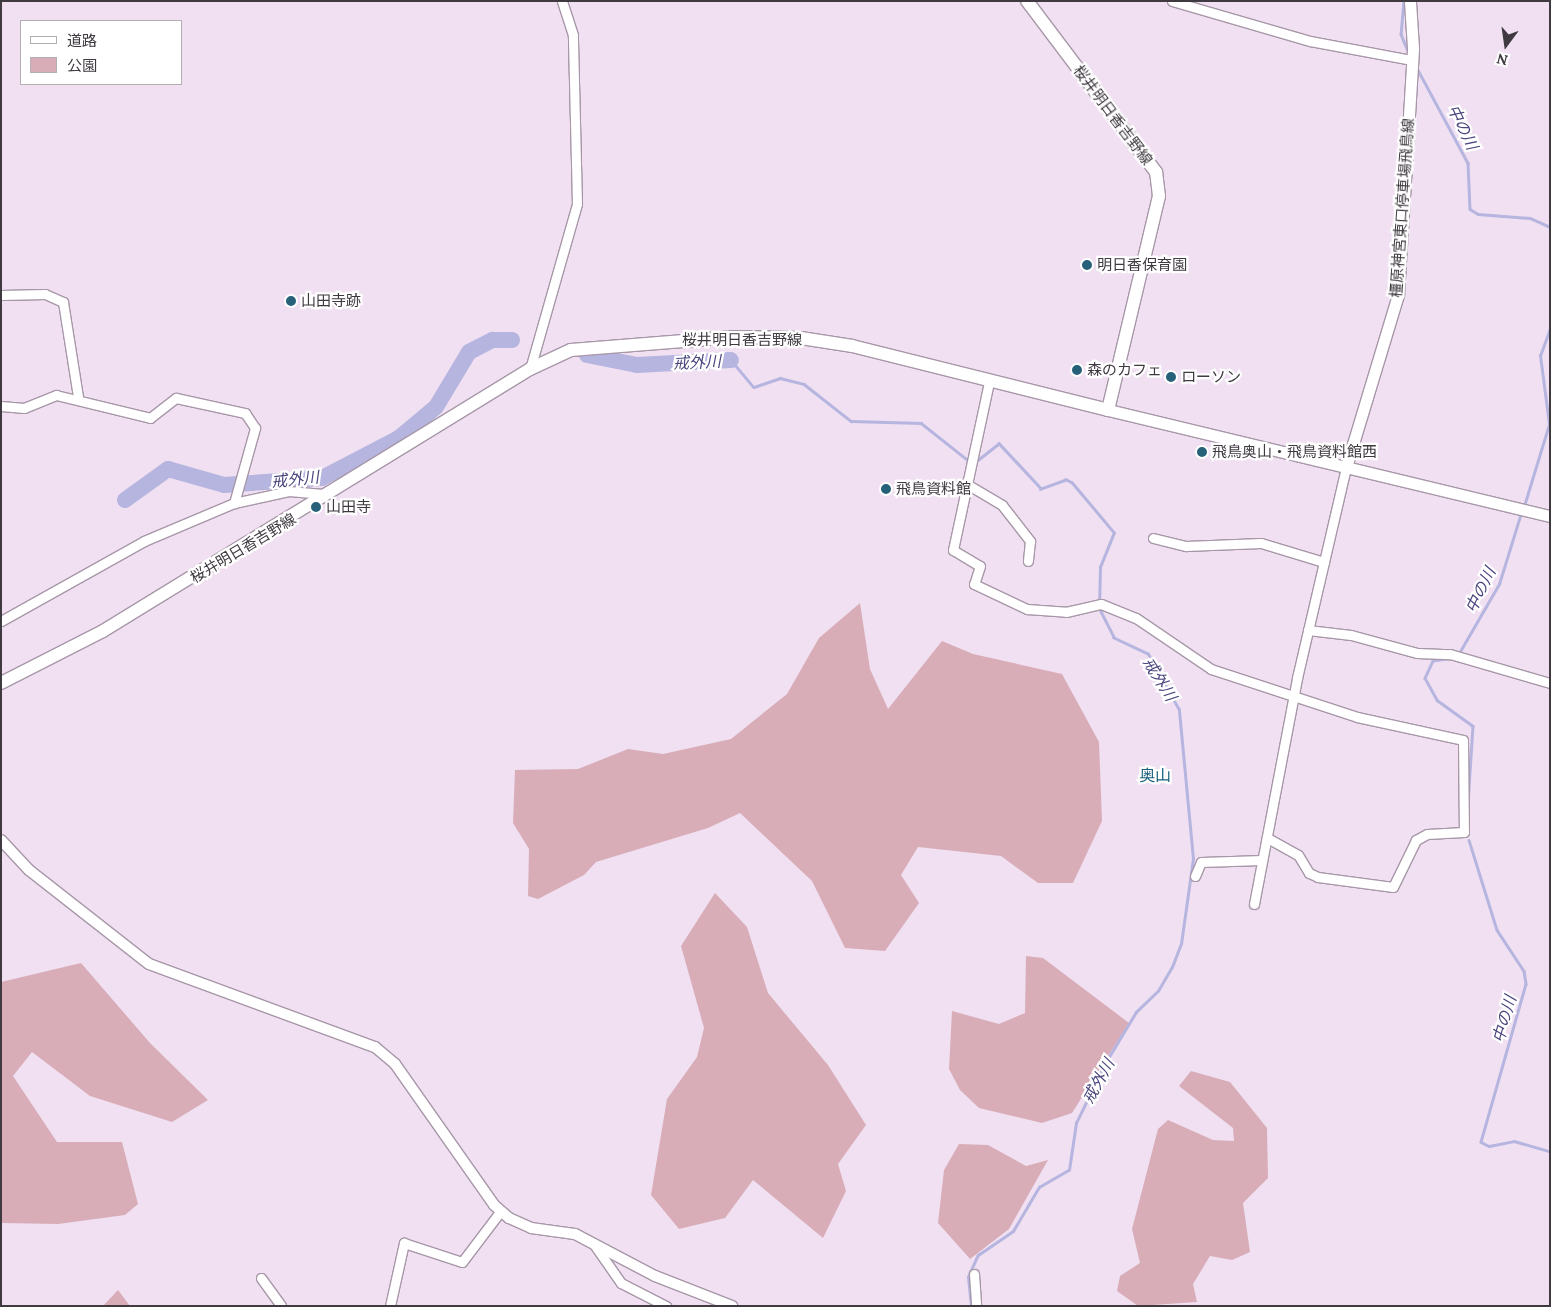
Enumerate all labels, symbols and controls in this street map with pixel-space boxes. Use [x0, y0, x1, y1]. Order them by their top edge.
legend [20, 20, 182, 85]
north arrow [1481, 20, 1531, 70]
text: 道路 [67, 31, 97, 50]
text: N [1495, 50, 1510, 70]
text: 公園 [67, 56, 97, 75]
street label: 桜井明日香吉野線 [1070, 62, 1156, 168]
water label: 中の川 [1444, 101, 1482, 153]
street label: 橿原神宮東口停車場飛鳥線 [1387, 118, 1417, 298]
place label: 明日香保育園 [1097, 256, 1187, 274]
marker: 明日香保育園 [1081, 259, 1093, 271]
place label: 山田寺跡 [301, 292, 361, 310]
marker: 山田寺跡 [285, 295, 297, 307]
street label: 桜井明日香吉野線 [682, 331, 802, 349]
water label: 戒外川 [673, 351, 721, 373]
place label: 森のカフェ [1087, 361, 1162, 379]
marker: 森のカフェ [1071, 364, 1083, 376]
place label: ローソン [1181, 368, 1241, 386]
marker: ローソン [1165, 371, 1177, 383]
place label: 飛鳥奥山・飛鳥資料館西 [1212, 443, 1377, 461]
marker: 飛鳥奥山・飛鳥資料館西 [1196, 446, 1208, 458]
water label: 戒外川 [270, 467, 320, 491]
place label: 飛鳥資料館 [896, 480, 971, 498]
marker: 飛鳥資料館 [880, 483, 892, 495]
place label: 山田寺 [326, 498, 371, 516]
marker: 山田寺 [310, 501, 322, 513]
street label: 桜井明日香吉野線 [187, 509, 299, 587]
water label: 中の川 [1461, 564, 1499, 616]
water label: 戒外川 [1139, 654, 1181, 704]
district label: 奥山 [1139, 765, 1171, 785]
water label: 中の川 [1488, 993, 1520, 1045]
water label: 戒外川 [1078, 1055, 1118, 1107]

